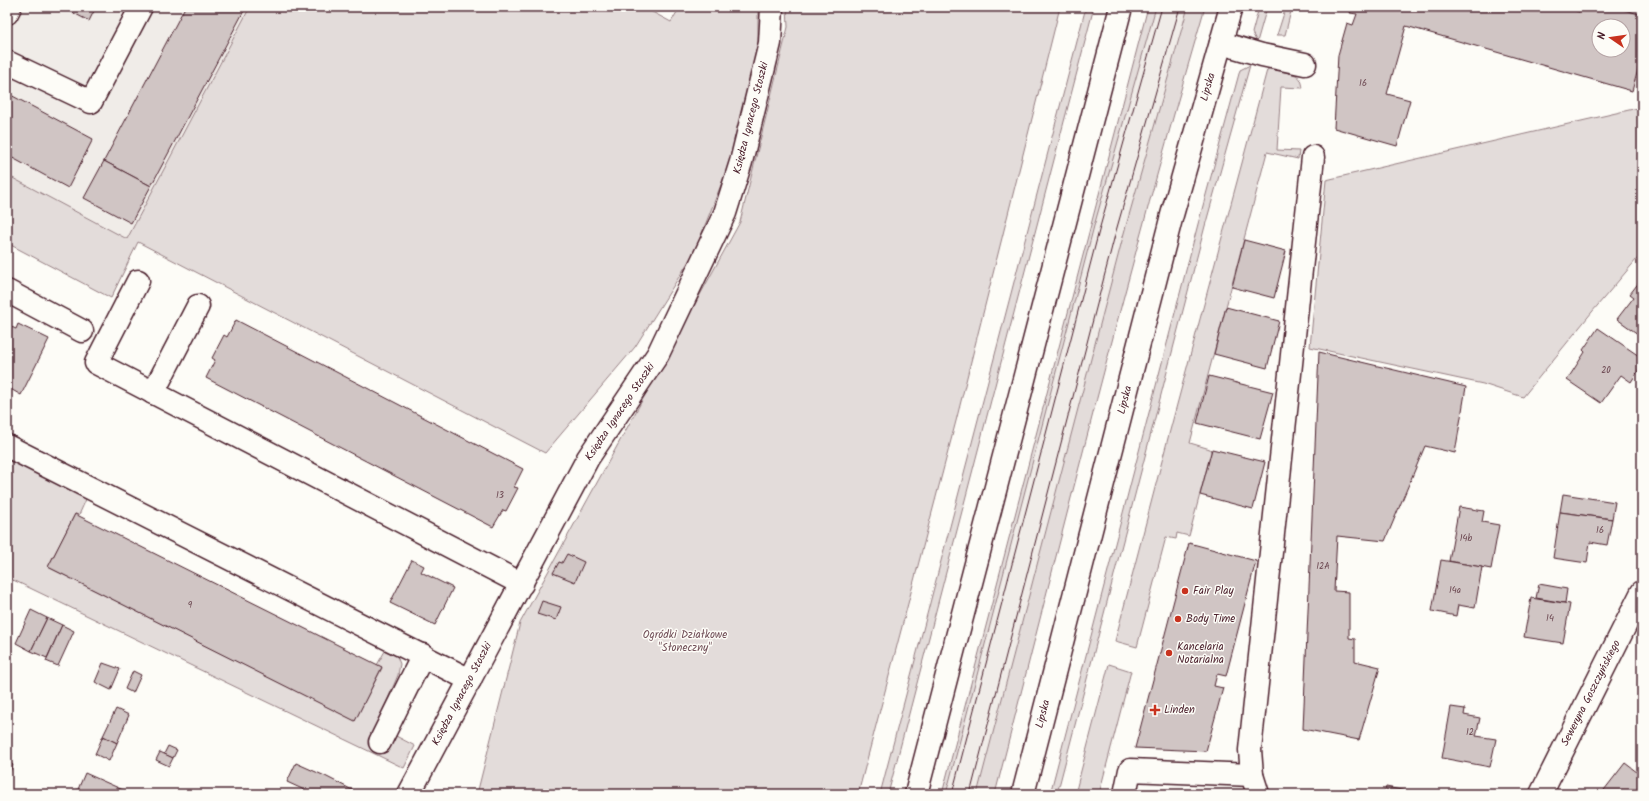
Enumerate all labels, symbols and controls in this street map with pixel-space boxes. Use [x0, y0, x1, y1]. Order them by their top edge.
north arrow [1591, 18, 1631, 58]
text: N [1593, 31, 1612, 41]
street label: Księdza Ignacego Stoszki [728, 60, 774, 176]
street label: Lipska [1195, 71, 1221, 103]
house number: 16 [1359, 76, 1367, 91]
street label: Księdza Ignacego Stoszki [580, 359, 660, 465]
house number: 20 [1601, 363, 1611, 378]
street label: Lipska [1113, 384, 1137, 416]
house number: 13 [496, 488, 504, 503]
house number: 16 [1596, 523, 1604, 538]
house number: 14b [1460, 531, 1473, 546]
house number: 12A [1316, 559, 1330, 574]
place label: Fair Play [1193, 582, 1234, 600]
house number: 14a [1449, 583, 1461, 598]
marker: Fair Play [1180, 586, 1190, 596]
house number: 9 [188, 598, 193, 613]
place label: Body Time [1186, 610, 1235, 628]
house number: 14 [1546, 611, 1554, 626]
marker: Body Time [1173, 614, 1183, 624]
park label: Ogródki Działkowe "Słoneczny" [643, 626, 727, 657]
street label: Seweryna Goszczyńskiego [1556, 637, 1626, 749]
place label: Kancelaria Notarialna [1177, 638, 1224, 669]
street label: Księdza Ignacego Stoszki [427, 639, 497, 749]
marker: Kancelaria Notarialna [1164, 648, 1174, 658]
street label: Lipska [1031, 698, 1055, 730]
place label: Linden [1164, 701, 1195, 719]
marker: Linden [1149, 704, 1161, 716]
house number: 12 [1466, 725, 1474, 740]

